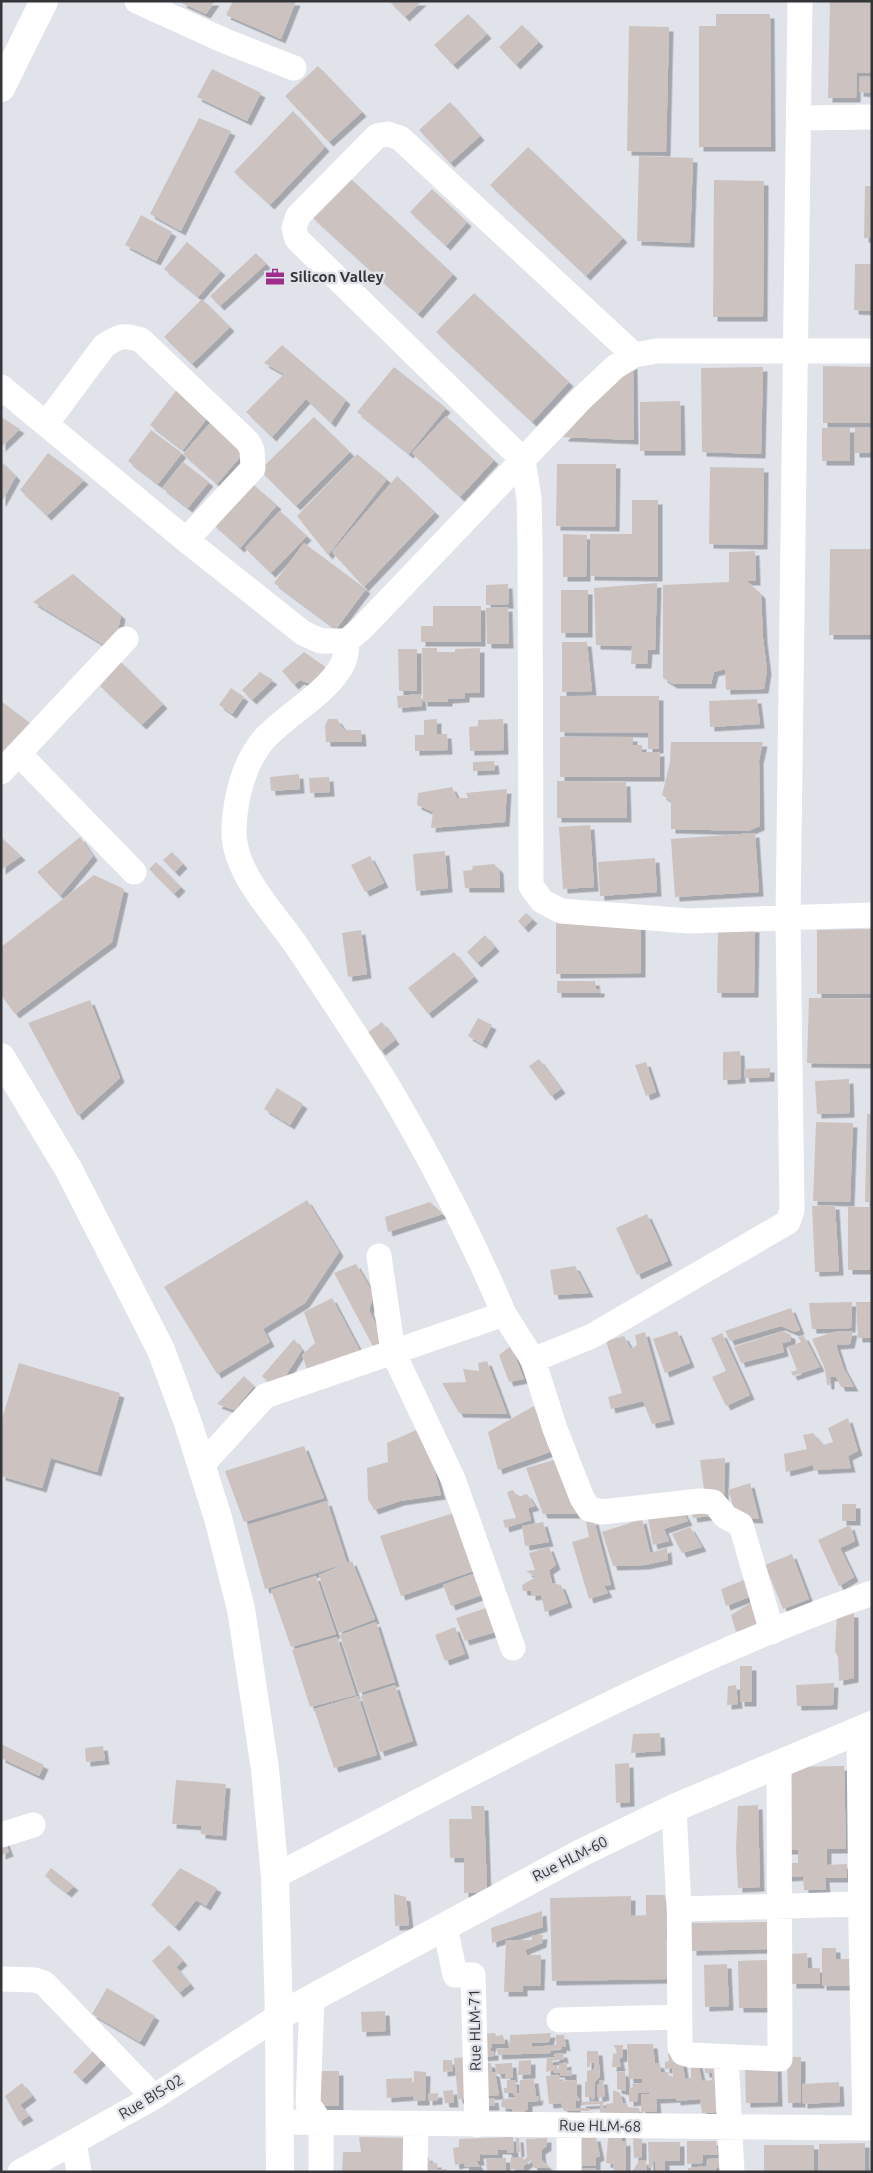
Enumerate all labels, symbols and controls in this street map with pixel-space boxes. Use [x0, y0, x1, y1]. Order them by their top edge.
office icon: Silicon Valley [264, 266, 286, 288]
place label: Silicon Valley [290, 268, 384, 285]
street label: Rue HLM-60 [529, 1832, 610, 1885]
street label: Rue HLM-71 [465, 1989, 484, 2071]
street label: Rue BIS-02 [115, 2071, 186, 2122]
street label: Rue HLM-68 [559, 2116, 641, 2135]

